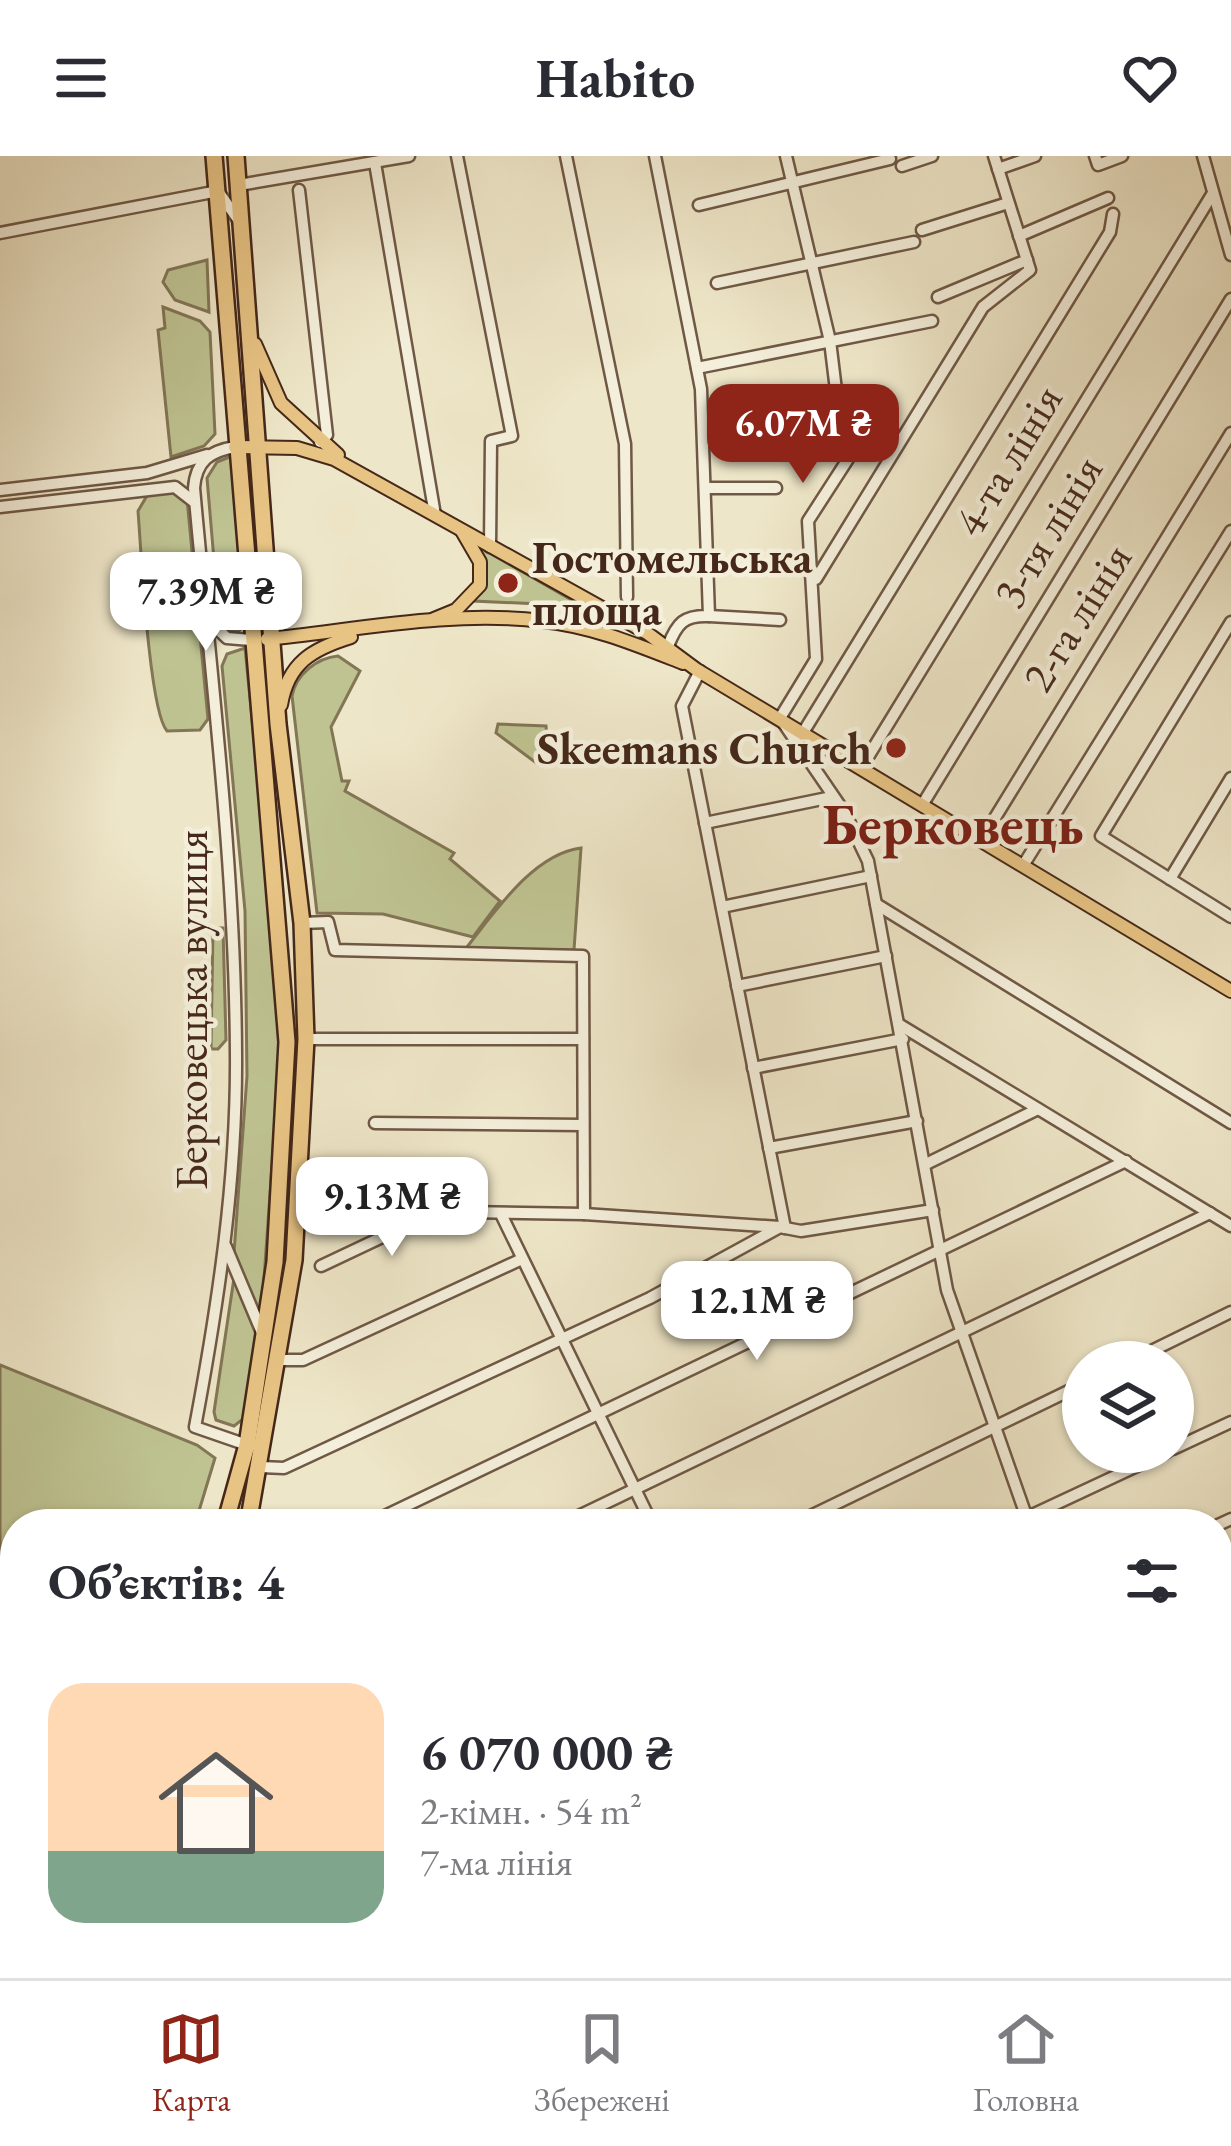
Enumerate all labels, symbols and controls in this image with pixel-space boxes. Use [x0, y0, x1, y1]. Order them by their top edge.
text: Habito [536, 43, 695, 113]
icon: menu [48, 45, 114, 111]
icon: heart [1117, 45, 1183, 111]
street label: 4-та лінія [939, 374, 1075, 546]
pin: 6.07M ₴ [692, 384, 914, 486]
text: 6.07M ₴ [734, 397, 872, 448]
street label: 3-тя лінія [979, 444, 1115, 618]
place label: Гостомельська площа [532, 528, 813, 638]
street label: 2-га лінія [1008, 532, 1144, 702]
pin: 7.39M ₴ [95, 552, 317, 654]
text: 7.39M ₴ [137, 565, 275, 616]
marker: Гостомельська площа [495, 570, 521, 596]
place label: Skeemans Church [537, 719, 872, 777]
marker: Skeemans Church [883, 735, 909, 761]
district label: Берковець [822, 787, 1084, 861]
street label: Берковецька вулиця [162, 830, 220, 1190]
pin: 9.13M ₴ [281, 1157, 503, 1259]
text: 9.13M ₴ [323, 1170, 461, 1221]
pin: 12.1M ₴ [646, 1261, 868, 1363]
text: 12.1M ₴ [688, 1274, 826, 1325]
map controls [1062, 1341, 1194, 1473]
button: layers [1062, 1341, 1194, 1473]
text: Об’єктів: 4 [48, 1548, 284, 1614]
icon: filters [1119, 1548, 1185, 1614]
text: 6 070 000 ₴ [420, 1719, 673, 1785]
icon: home [144, 1731, 288, 1875]
text: 2-кімн. · 54 m² [420, 1785, 642, 1836]
text: 7-ма лінія [420, 1836, 573, 1887]
tab: Карта [152, 2006, 231, 2121]
tab: Збережені [534, 2006, 670, 2121]
tab: Головна [973, 2006, 1079, 2121]

